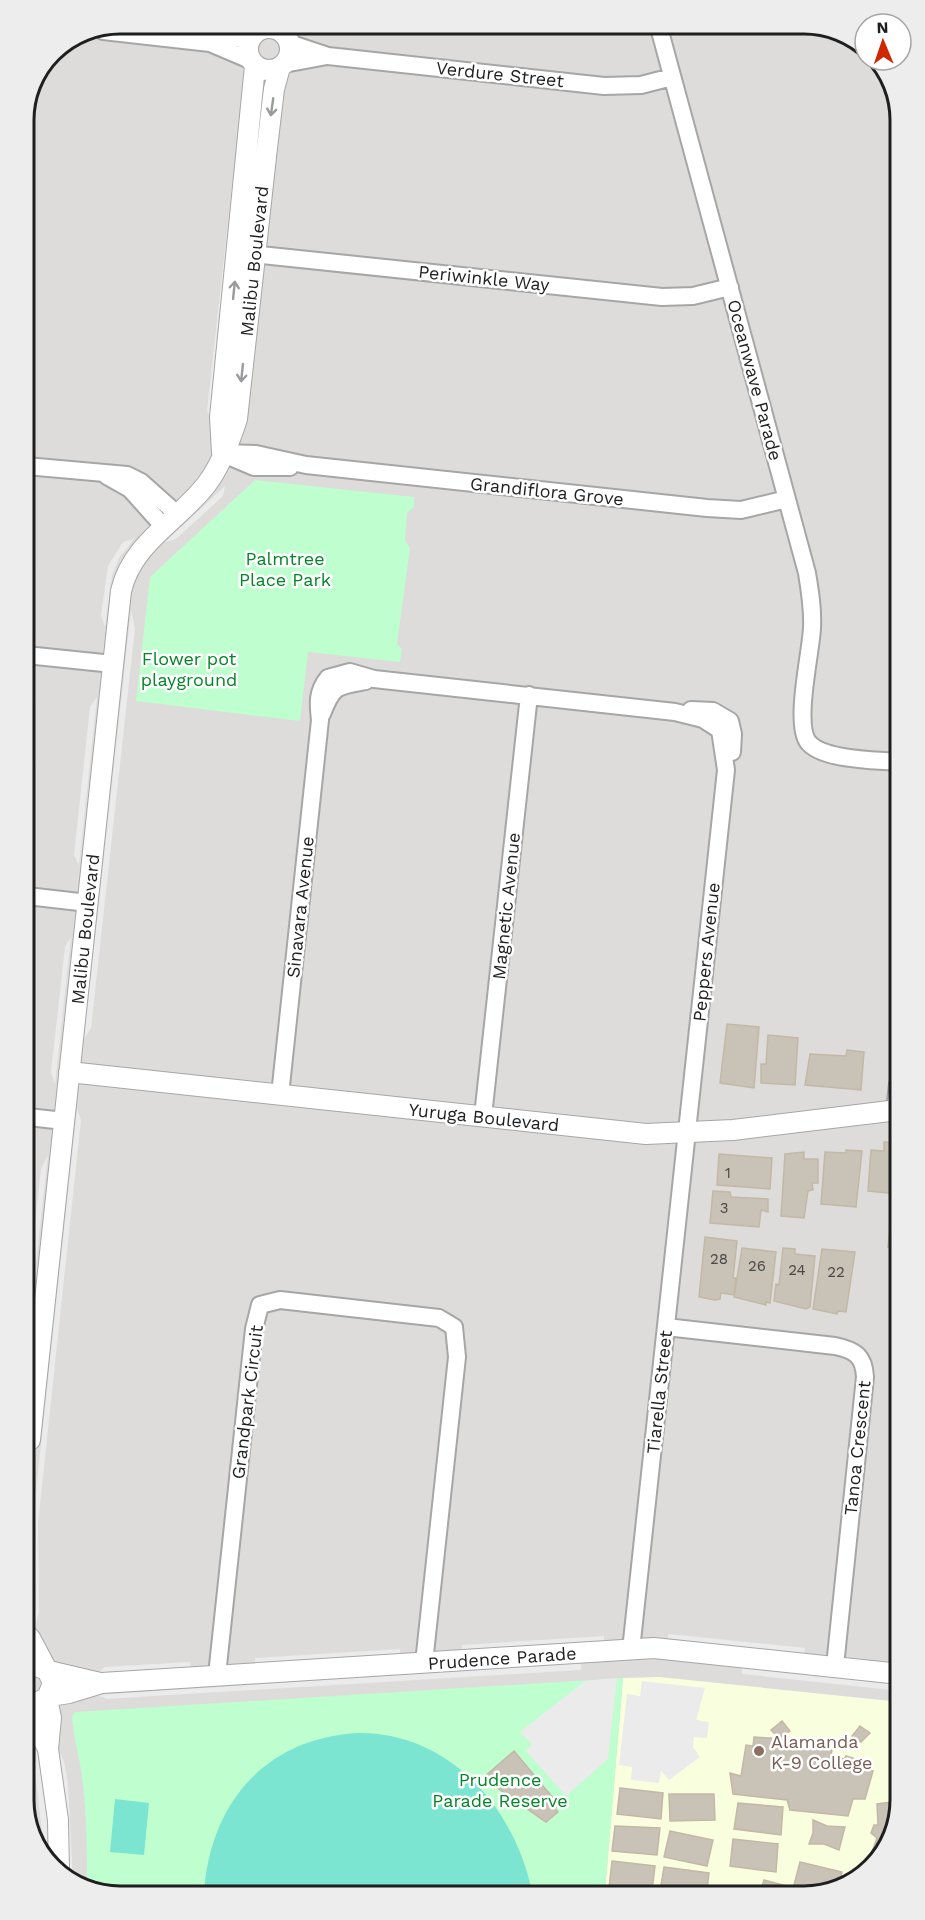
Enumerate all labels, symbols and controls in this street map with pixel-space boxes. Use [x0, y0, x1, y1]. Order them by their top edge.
north arrow [853, 12, 913, 72]
text: N [876, 18, 889, 37]
street label: Verdure Street [435, 57, 565, 91]
one-way arrow [266, 97, 277, 117]
street label: Malibu Boulevard [236, 185, 272, 337]
street label: Periwinkle Way [417, 261, 551, 295]
one-way arrow [228, 281, 239, 301]
street label: Oceanwave Parade [723, 297, 787, 463]
one-way arrow [237, 362, 248, 382]
street label: Grandiflora Grove [469, 472, 625, 510]
park label: Palmtree Place Park [239, 548, 331, 590]
park label: Flower pot playground [141, 648, 237, 690]
street label: Magnetic Avenue [488, 831, 524, 981]
street label: Sinavara Avenue [282, 835, 318, 979]
street label: Malibu Boulevard [67, 853, 103, 1005]
street label: Peppers Avenue [688, 881, 724, 1023]
street label: Yuruga Boulevard [408, 1099, 560, 1135]
house number: 1 [725, 1164, 731, 1182]
house number: 3 [720, 1199, 728, 1217]
house number: 28 [710, 1250, 728, 1268]
house number: 26 [748, 1257, 766, 1275]
house number: 24 [788, 1261, 806, 1279]
house number: 22 [827, 1263, 845, 1281]
street label: Grandpark Circuit [227, 1323, 267, 1480]
street label: Tiarella Street [642, 1329, 676, 1455]
street label: Tanoa Crescent [839, 1379, 875, 1516]
street label: Prudence Parade [427, 1642, 577, 1674]
place label: Alamanda K-9 College [771, 1731, 872, 1773]
marker: Alamanda K-9 College [752, 1744, 766, 1758]
park label: Prudence Parade Reserve [432, 1769, 568, 1811]

